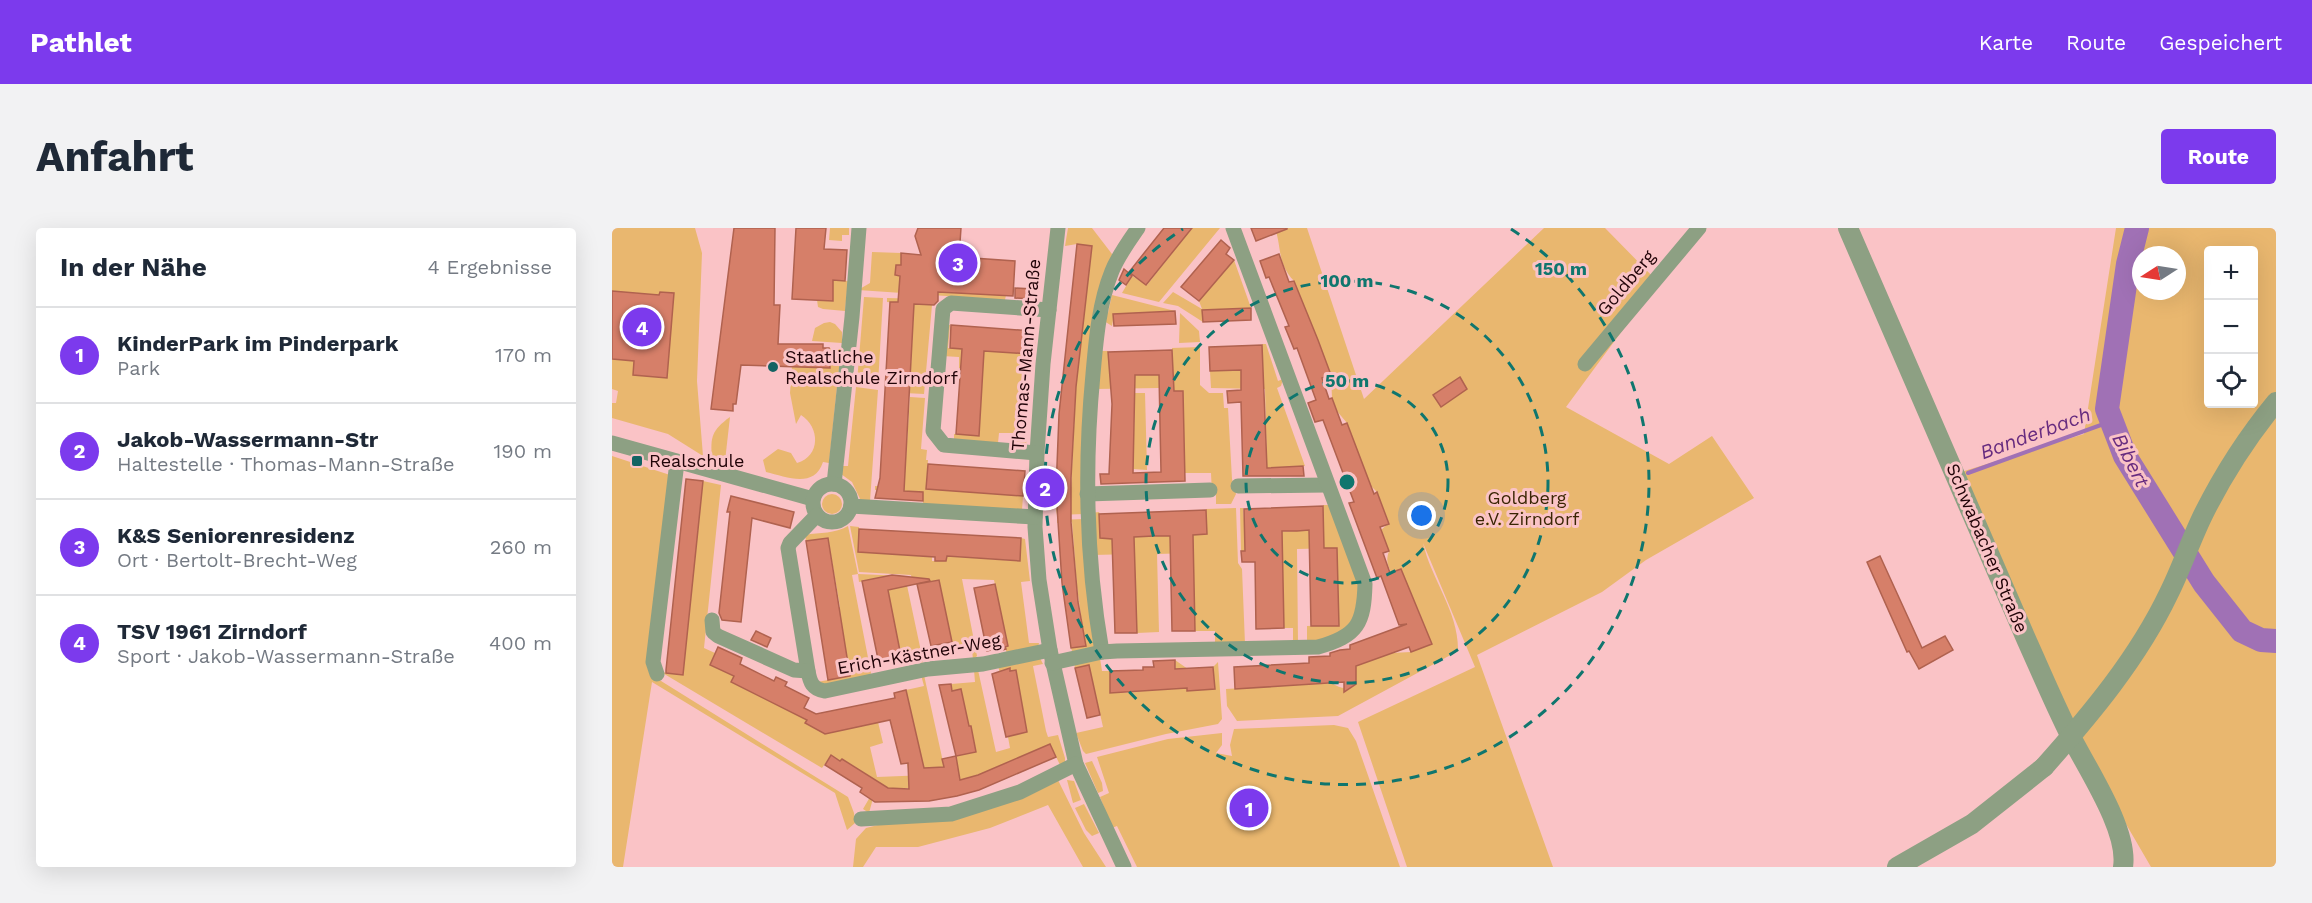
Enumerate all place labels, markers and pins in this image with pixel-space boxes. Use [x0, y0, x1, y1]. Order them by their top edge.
pin: 3 [938, 240, 978, 285]
pin: 4 [622, 304, 662, 350]
place label: Staatliche Realschule Zirndorf [785, 346, 958, 388]
marker: Staatliche Realschule Zirndorf [766, 360, 780, 374]
place label: Realschule [649, 450, 744, 471]
marker: Realschule [630, 454, 644, 468]
pin: 2 [1026, 466, 1064, 510]
centre of rings [1337, 472, 1357, 492]
pin: 1 [1230, 786, 1268, 830]

